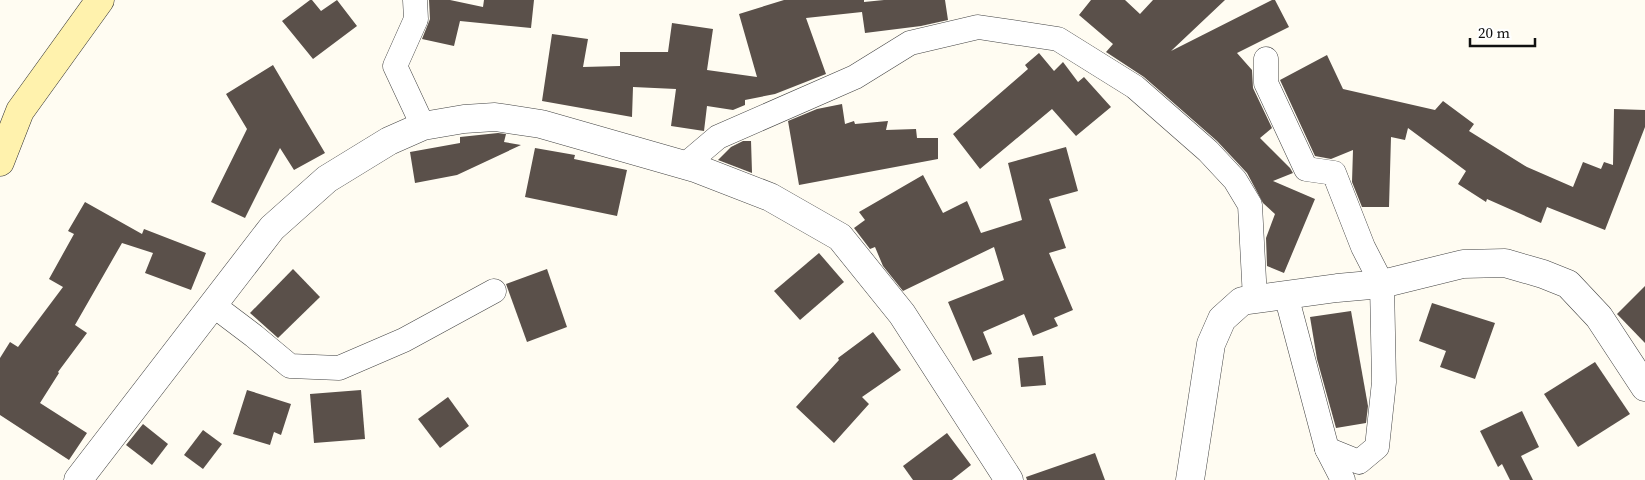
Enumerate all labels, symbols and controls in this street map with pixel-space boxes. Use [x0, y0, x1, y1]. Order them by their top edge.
scale bar [1470, 15, 1535, 47]
text: 20 m [1478, 22, 1510, 43]

